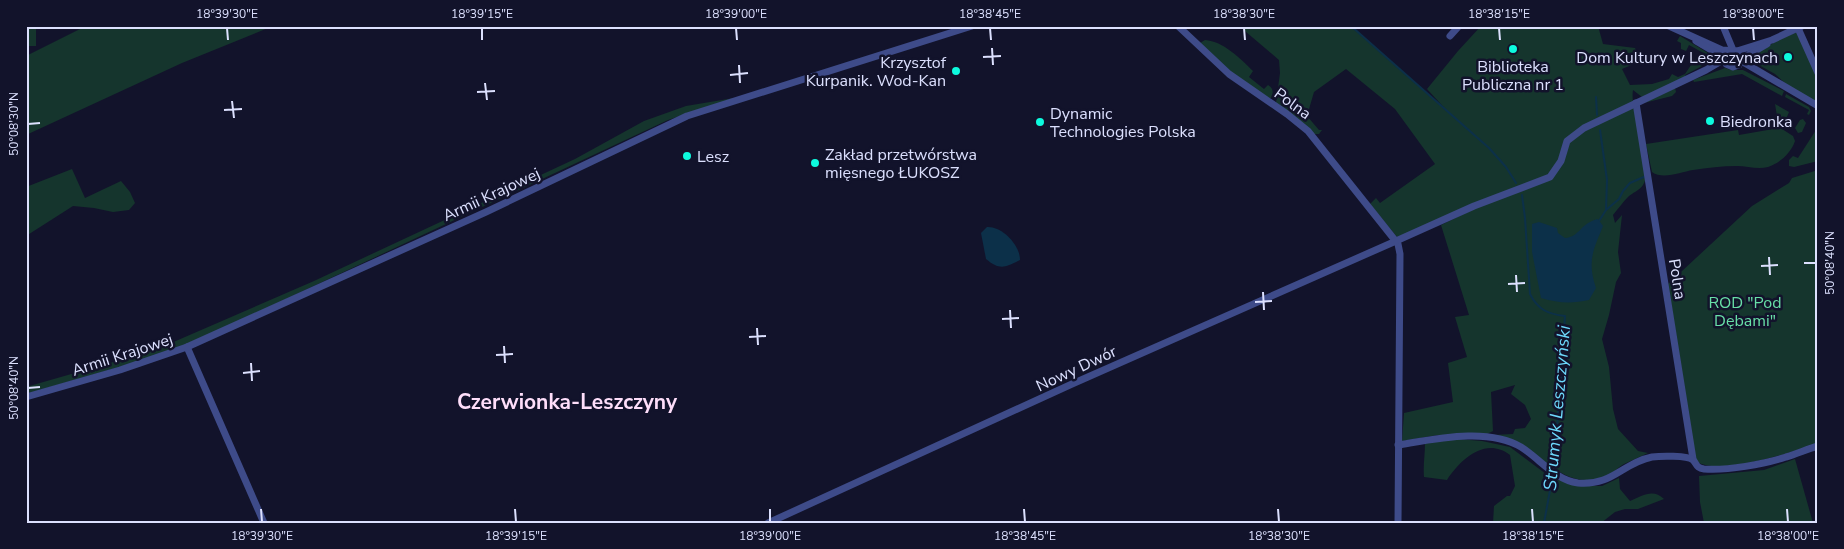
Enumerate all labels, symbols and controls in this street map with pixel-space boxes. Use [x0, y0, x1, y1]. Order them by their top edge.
text: 18°39'30"E [196, 6, 258, 22]
text: 18°39'15"E [451, 6, 513, 22]
text: 18°39'00"E [705, 6, 767, 22]
text: 18°38'45"E [959, 6, 1021, 22]
text: 18°38'30"E [1213, 6, 1275, 22]
text: 18°38'15"E [1468, 6, 1530, 22]
text: 18°38'00"E [1722, 6, 1784, 22]
marker: Biblioteka Publiczna nr 1 [1507, 43, 1519, 55]
place label: Dom Kultury w Leszczynach [1576, 47, 1778, 69]
marker: Dom Kultury w Leszczynach [1782, 51, 1794, 63]
place label: Krzysztof Kurpanik. Wod-Kan [806, 52, 947, 92]
place label: Biblioteka Publiczna nr 1 [1462, 56, 1564, 96]
marker: Krzysztof Kurpanik. Wod-Kan [950, 65, 962, 77]
street label: Polna [1269, 83, 1315, 125]
text: 50°08'30"N [6, 92, 22, 156]
place label: Dynamic Technologies Polska [1050, 103, 1196, 143]
place label: Biedronka [1720, 111, 1792, 133]
marker: Biedronka [1704, 115, 1716, 127]
marker: Dynamic Technologies Polska [1034, 116, 1046, 128]
place label: Zakład przetwórstwa mięsnego ŁUKOSZ [825, 144, 977, 184]
place label: Lesz [697, 146, 729, 168]
marker: Lesz [681, 150, 693, 162]
marker: Zakład przetwórstwa mięsnego ŁUKOSZ [809, 157, 821, 169]
street label: Armii Krajowej [439, 163, 544, 227]
text: 50°08'40"N [1822, 231, 1838, 295]
street label: Polna [1663, 257, 1691, 301]
park label: ROD "Pod Dębami" [1708, 292, 1782, 332]
water label: Strumyk Leszczyński [1538, 323, 1576, 492]
street label: Armii Krajowej [69, 328, 176, 382]
street label: Nowy Dwór [1033, 341, 1121, 397]
text: 50°08'40"N [6, 356, 22, 420]
district label: Czerwionka-Leszczyny [457, 388, 678, 416]
text: 18°39'30"E [231, 528, 293, 544]
text: 18°39'15"E [485, 528, 547, 544]
text: 18°39'00"E [739, 528, 801, 544]
text: 18°38'45"E [994, 528, 1056, 544]
text: 18°38'30"E [1248, 528, 1310, 544]
text: 18°38'15"E [1502, 528, 1564, 544]
text: 18°38'00"E [1757, 528, 1819, 544]

